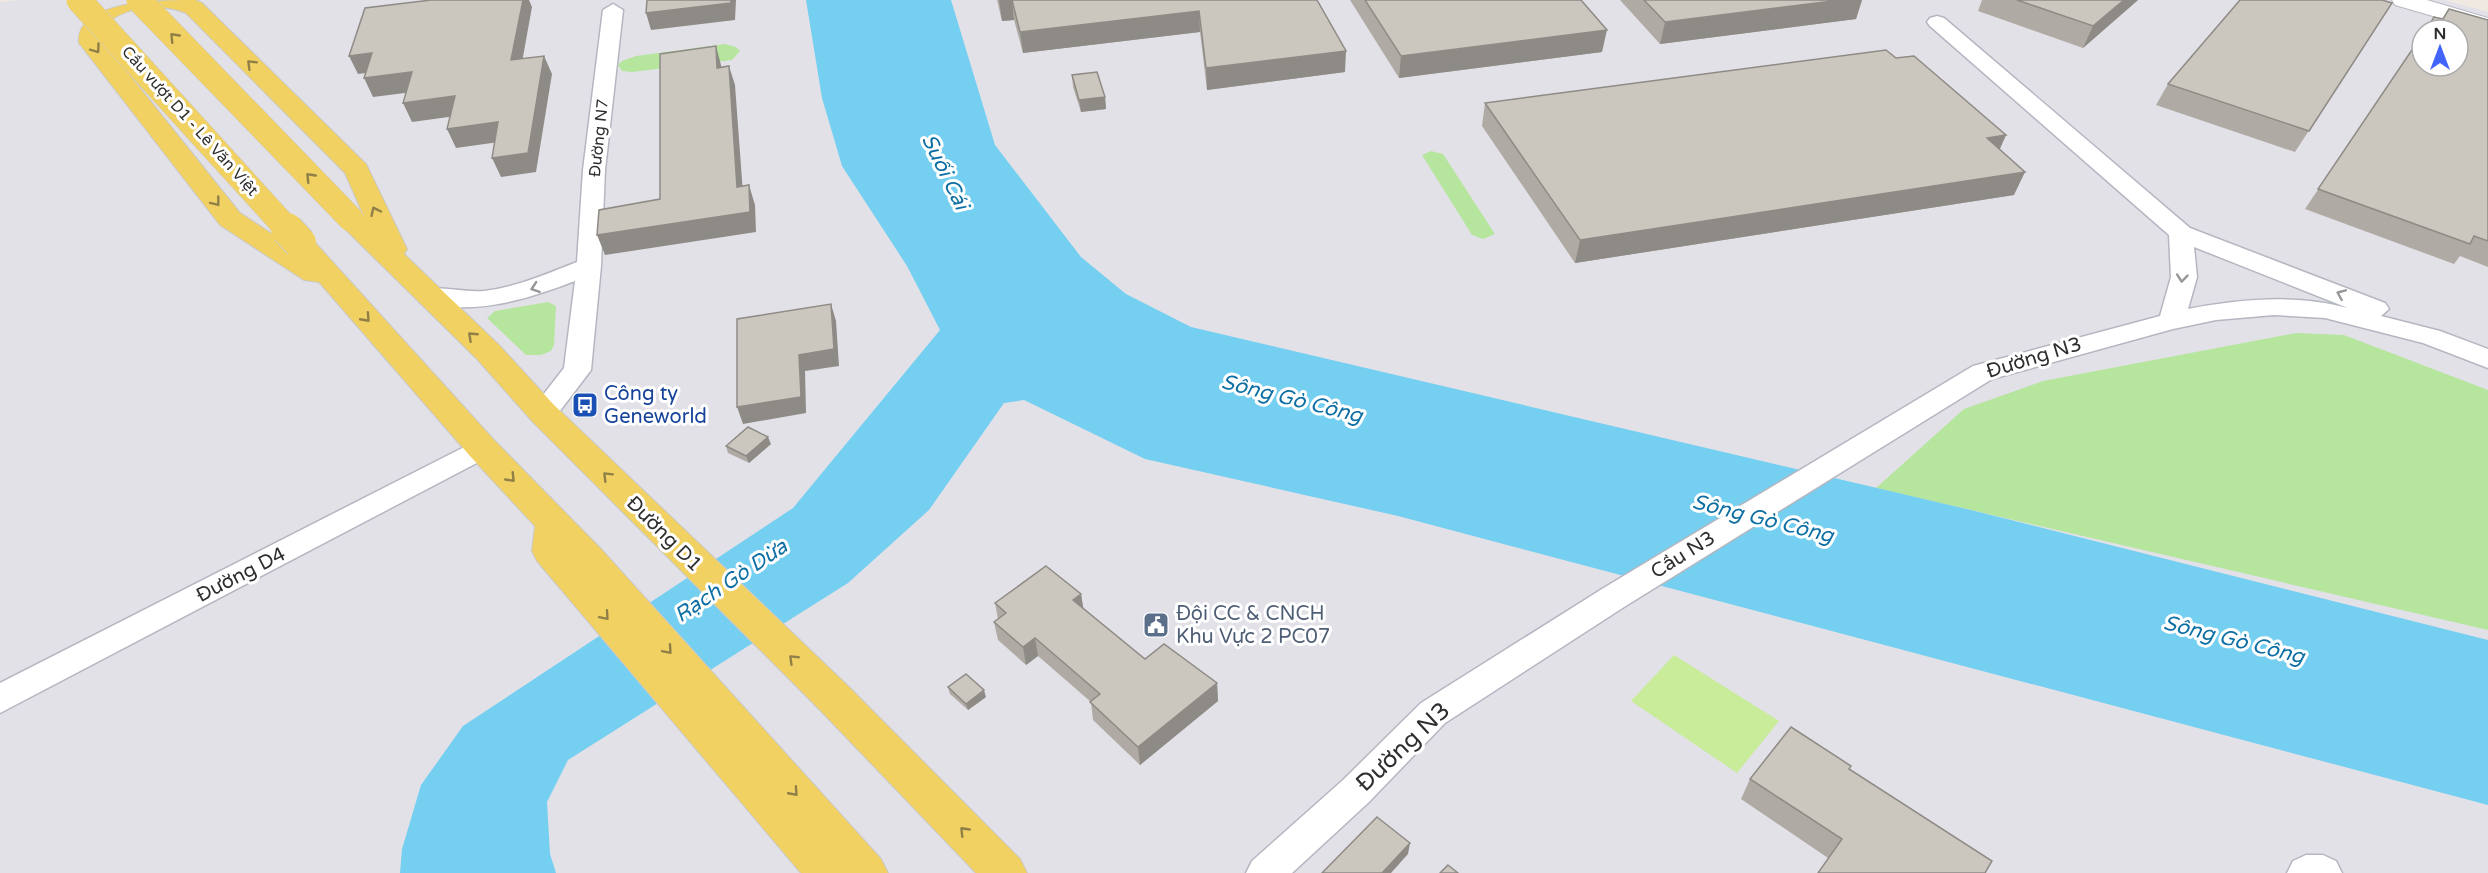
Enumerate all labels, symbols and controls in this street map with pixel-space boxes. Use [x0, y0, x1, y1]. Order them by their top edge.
north arrow [2410, 18, 2470, 78]
text: N [2434, 24, 2446, 44]
one-way arrow [171, 33, 182, 44]
one-way arrow [89, 42, 100, 53]
street label: Cầu vượt D1 - Lê Văn Việt [117, 42, 263, 200]
one-way arrow [247, 61, 258, 72]
street label: Đường N7 [585, 98, 613, 178]
water label: Suối Cái [916, 130, 975, 216]
one-way arrow [306, 173, 317, 183]
one-way arrow [209, 195, 220, 206]
one-way arrow [371, 207, 383, 218]
one-way arrow [2176, 273, 2189, 282]
one-way arrow [530, 280, 541, 293]
one-way arrow [2336, 289, 2347, 301]
one-way arrow [359, 311, 370, 322]
one-way arrow [468, 332, 478, 343]
street label: Đường N3 [1984, 332, 2084, 384]
water label: Sông Gò Công [1219, 369, 1367, 429]
place label: Công ty Geneworld [604, 382, 707, 429]
bus stop icon: Công ty Geneworld [570, 390, 600, 420]
one-way arrow [504, 472, 515, 482]
one-way arrow [603, 473, 614, 484]
water label: Sông Gò Công [1690, 489, 1838, 549]
street label: Đường D1 [621, 491, 707, 577]
street label: Cầu N3 [1647, 526, 1719, 584]
water label: Rạch Gò Dừa [670, 533, 793, 628]
street label: Đường D4 [192, 542, 290, 608]
place label: Đội CC & CNCH Khu Vực 2 PC07 [1176, 602, 1330, 649]
one-way arrow [598, 609, 609, 620]
public building icon: Đội CC & CNCH Khu Vực 2 PC07 [1141, 610, 1171, 640]
water label: Sông Gò Công [2161, 610, 2309, 670]
one-way arrow [661, 643, 672, 654]
one-way arrow [789, 655, 800, 666]
street label: Đường N3 [1350, 696, 1456, 798]
one-way arrow [787, 785, 798, 796]
one-way arrow [960, 828, 971, 839]

